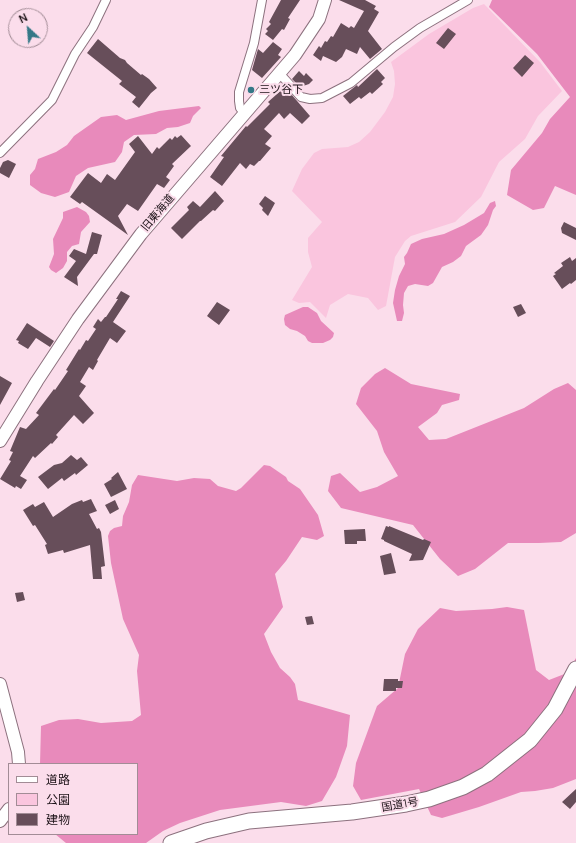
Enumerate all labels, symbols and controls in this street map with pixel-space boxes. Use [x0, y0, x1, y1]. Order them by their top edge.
north arrow [8, 8, 48, 48]
text: N [16, 9, 30, 26]
place label: 三ツ谷下 [259, 83, 303, 97]
marker: 三ツ谷下 [246, 85, 256, 95]
street label: 旧東海道 [139, 192, 177, 234]
legend [8, 763, 138, 835]
text: 道路 [46, 771, 70, 788]
text: 公園 [46, 791, 70, 808]
street label: 国道1号 [380, 795, 420, 815]
text: 建物 [46, 811, 70, 828]

